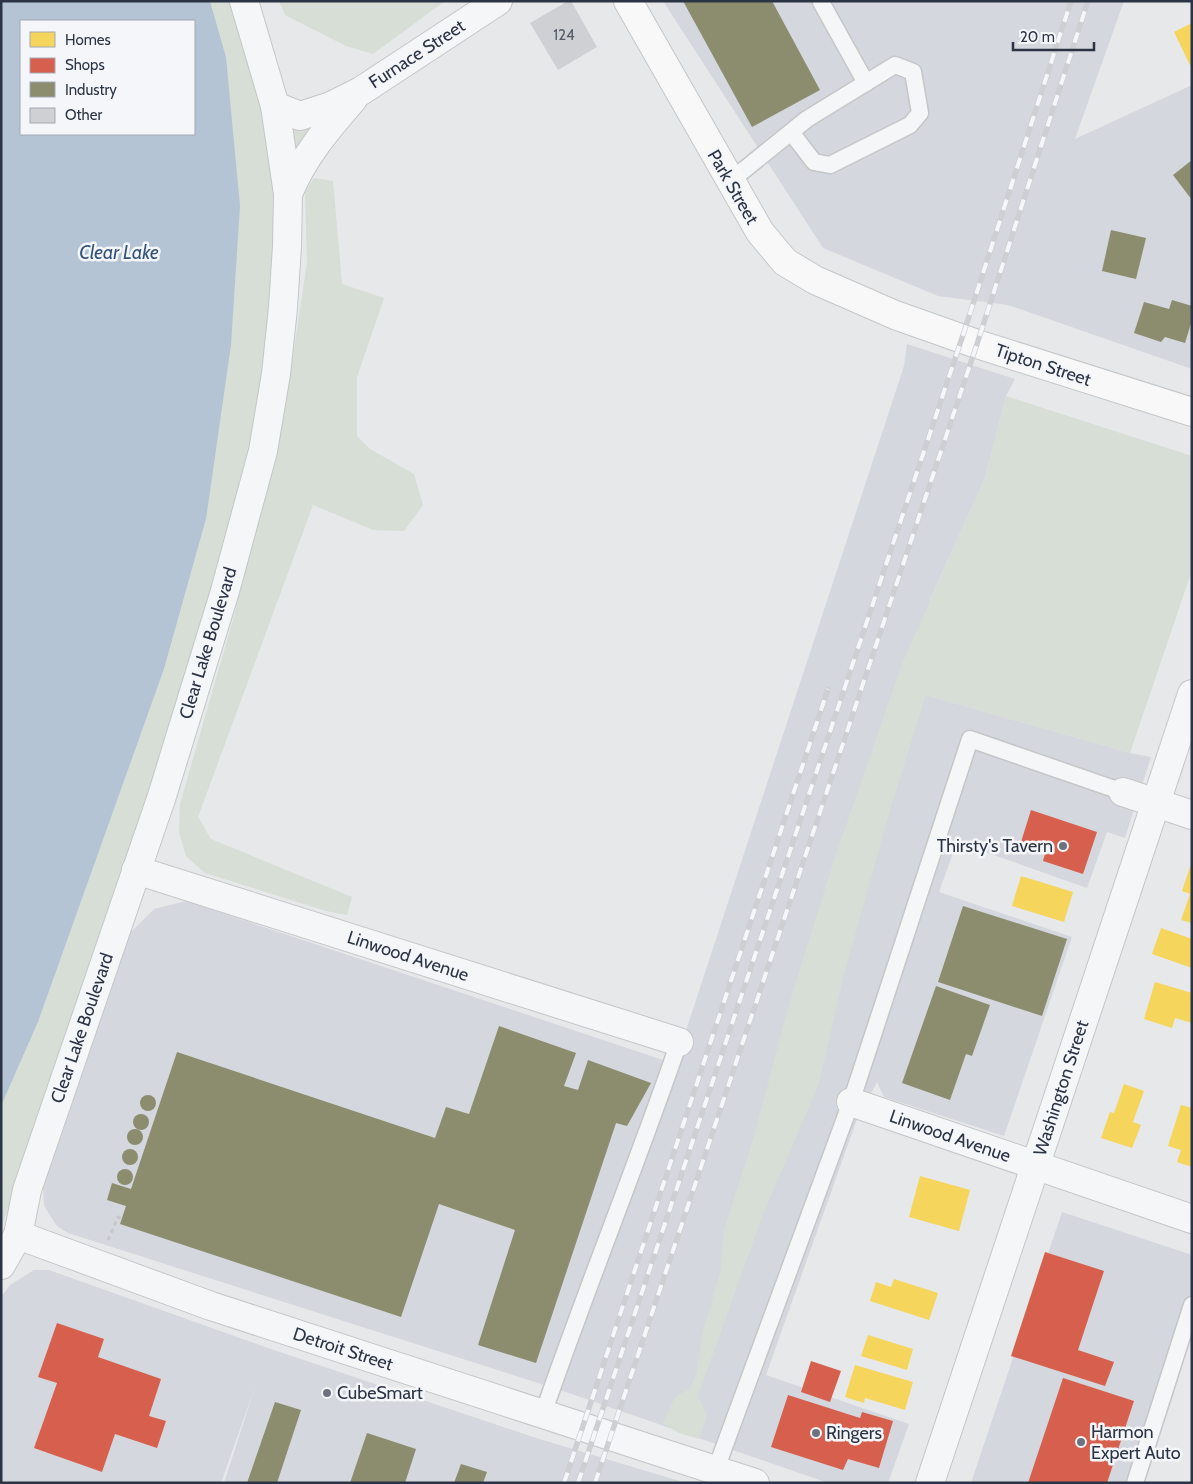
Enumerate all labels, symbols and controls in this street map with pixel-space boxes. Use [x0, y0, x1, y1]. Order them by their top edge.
street label: Furnace Street [365, 15, 469, 93]
legend [20, 20, 195, 135]
scale bar [1013, 20, 1094, 52]
house number: 124 [553, 26, 575, 44]
text: 20 m [1020, 28, 1055, 46]
text: Homes [65, 31, 111, 49]
text: Shops [65, 56, 105, 74]
text: Industry [65, 81, 117, 99]
text: Other [65, 106, 102, 124]
street label: Park Street [703, 146, 763, 228]
water label: Clear Lake [79, 241, 159, 264]
street label: Tipton Street [992, 339, 1094, 391]
street label: Clear Lake Boulevard [174, 564, 242, 722]
place label: Thirsty's Tavern [937, 835, 1053, 857]
marker: Thirsty's Tavern [1057, 840, 1069, 852]
street label: Linwood Avenue [344, 926, 472, 986]
street label: Clear Lake Boulevard [46, 950, 118, 1106]
street label: Washington Street [1029, 1017, 1093, 1159]
street label: Linwood Avenue [887, 1105, 1013, 1167]
street label: Detroit Street [290, 1322, 396, 1376]
place label: CubeSmart [337, 1382, 423, 1404]
marker: CubeSmart [321, 1387, 333, 1399]
place label: Harmon Expert Auto [1091, 1421, 1181, 1464]
place label: Ringers [826, 1422, 882, 1444]
marker: Ringers [810, 1427, 822, 1439]
marker: Harmon Expert Auto [1075, 1436, 1087, 1448]

